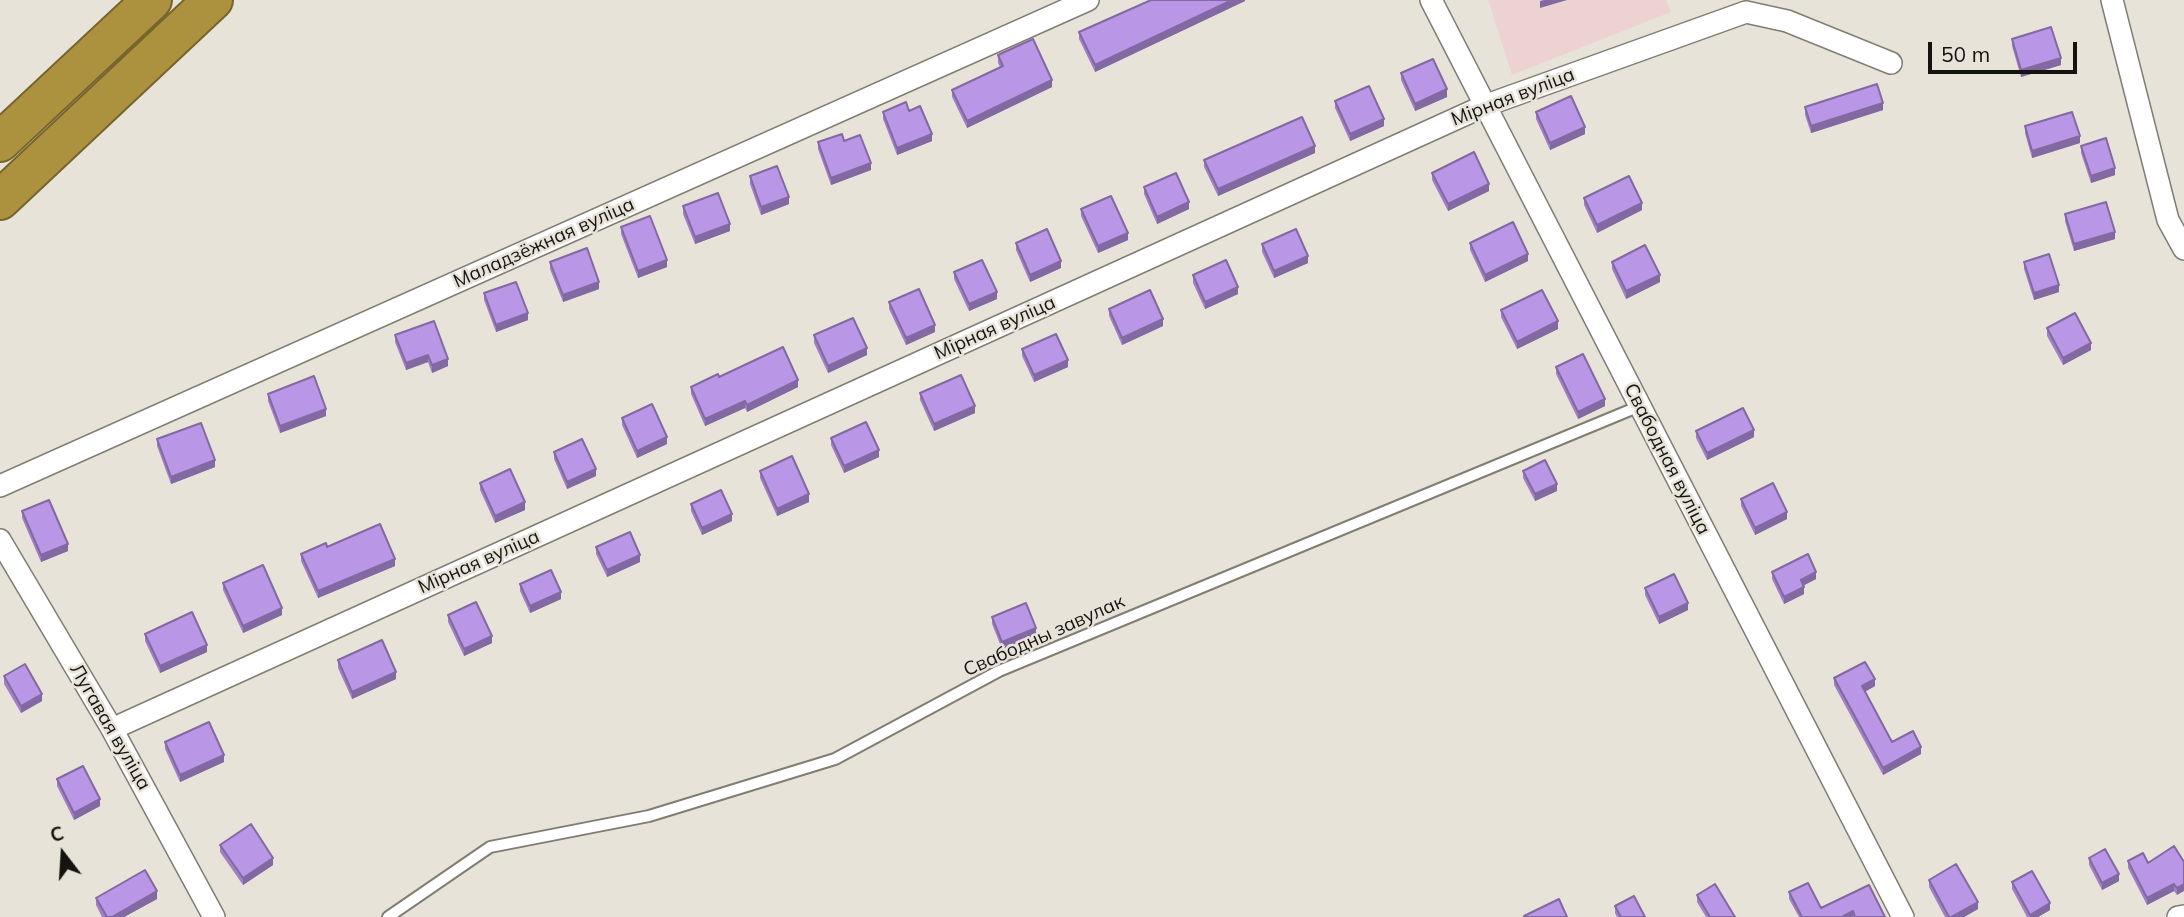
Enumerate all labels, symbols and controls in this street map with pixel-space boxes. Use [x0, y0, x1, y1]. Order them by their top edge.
scale bar [1932, 28, 2081, 72]
text: 50 m [1941, 41, 1990, 67]
street label: Мірная вуліца [1448, 63, 1578, 131]
street label: Маладзёжная вуліца [450, 193, 638, 293]
street label: Мірная вуліца [931, 291, 1059, 365]
street label: Свабодная вуліца [1619, 380, 1715, 538]
street label: Мірная вуліца [415, 525, 543, 599]
street label: Свабодны завулак [960, 590, 1128, 682]
street label: Лугавая вуліца [65, 660, 155, 794]
north arrow [28, 819, 98, 889]
text: С [47, 821, 67, 847]

